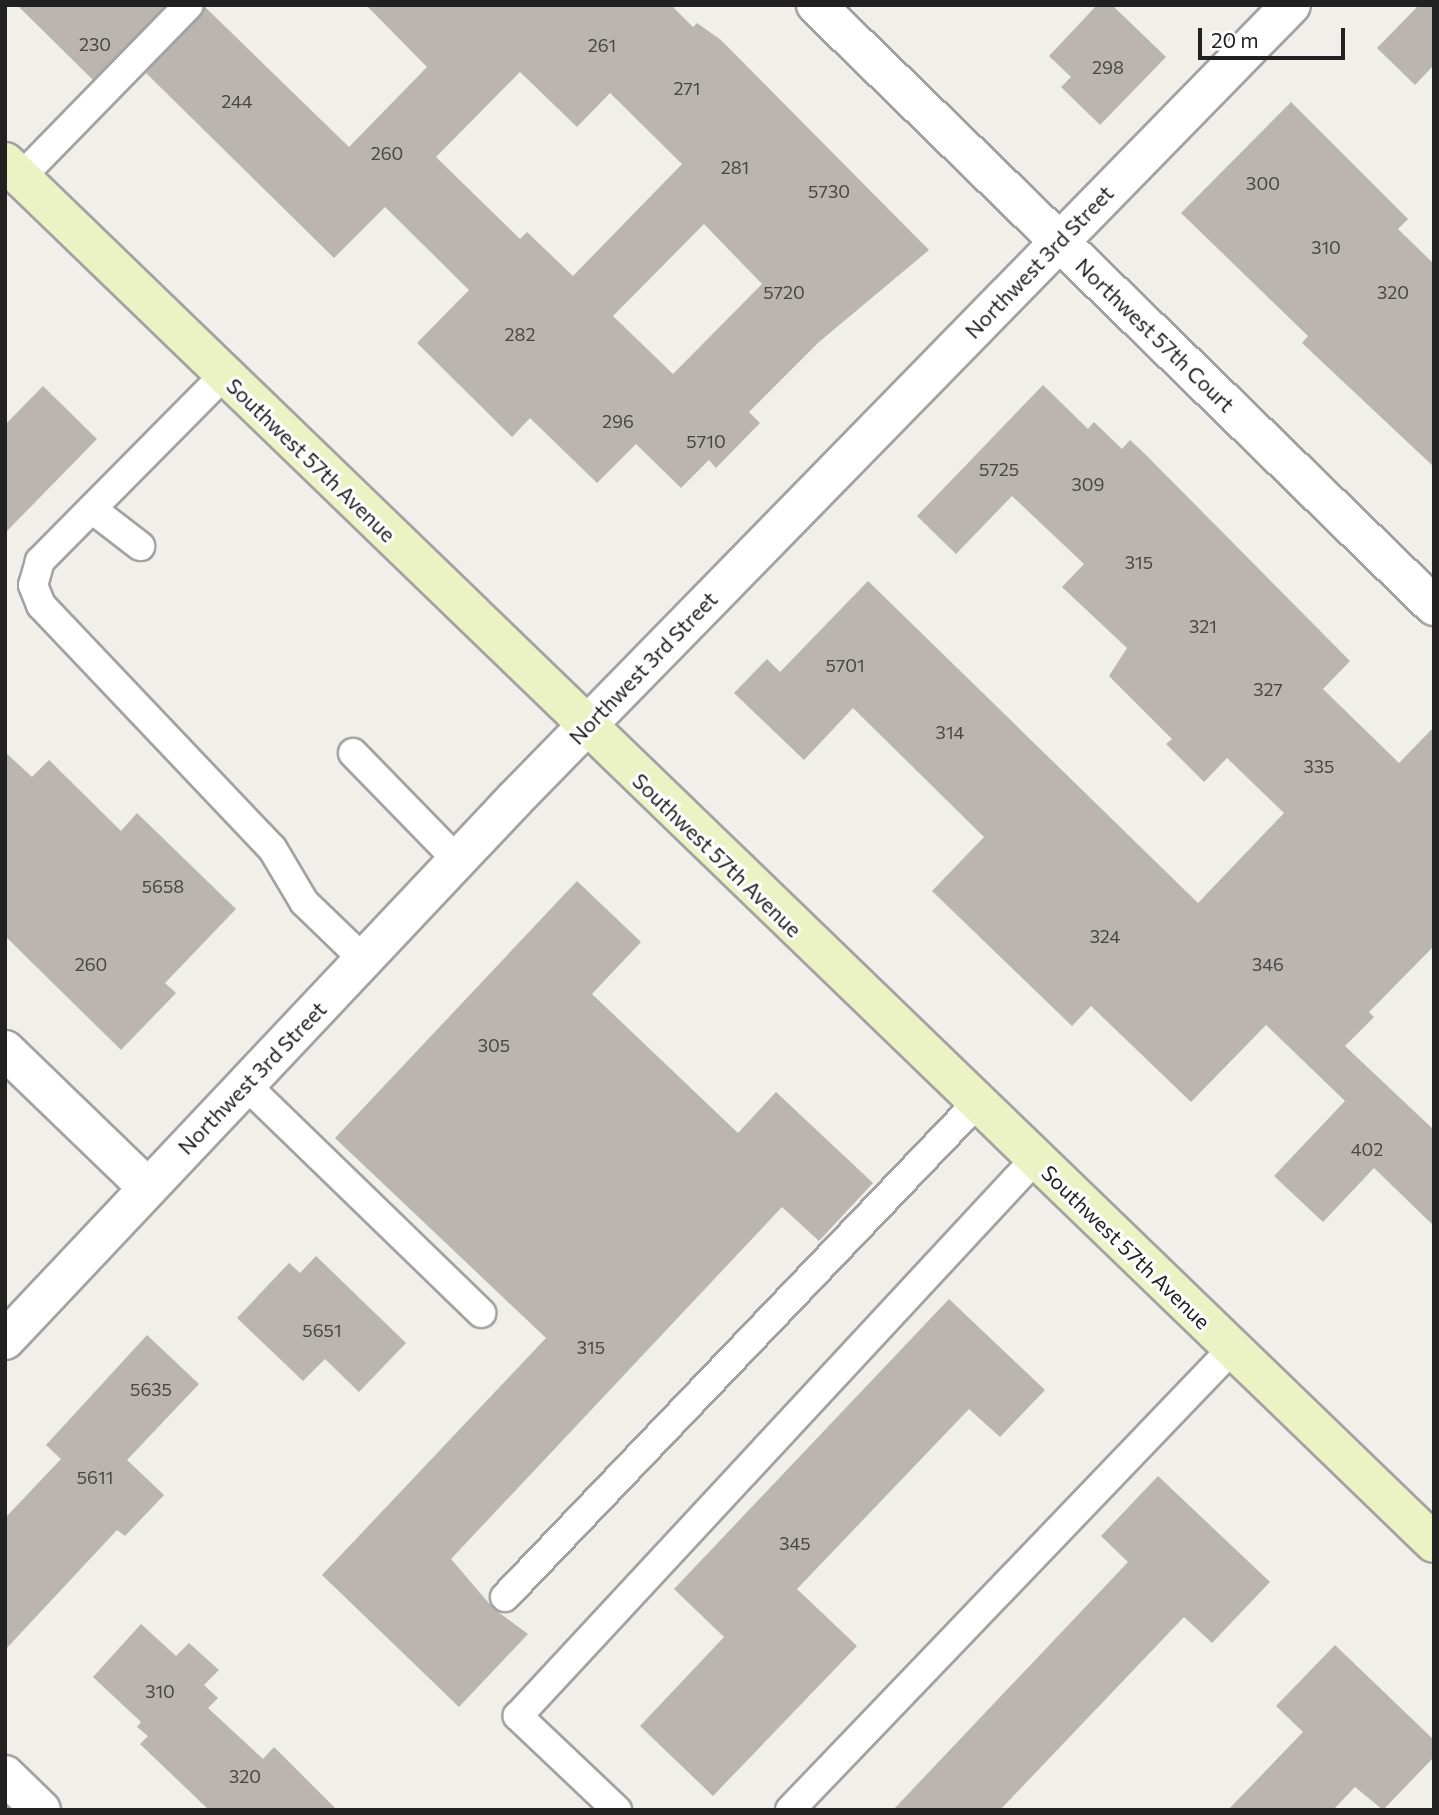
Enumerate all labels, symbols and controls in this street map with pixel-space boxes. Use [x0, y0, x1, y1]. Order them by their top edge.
scale bar [1201, 14, 1348, 58]
text: 20 m [1211, 27, 1259, 52]
house number: 230 [79, 33, 111, 55]
house number: 261 [588, 34, 616, 56]
house number: 298 [1092, 56, 1124, 78]
house number: 271 [673, 77, 701, 99]
house number: 244 [221, 90, 253, 112]
house number: 260 [371, 142, 403, 164]
house number: 281 [721, 156, 749, 178]
house number: 300 [1246, 172, 1280, 194]
house number: 5730 [808, 180, 850, 202]
street label: Northwest 3rd Street [960, 180, 1118, 344]
house number: 310 [1311, 236, 1341, 258]
street label: Northwest 57th Court [1071, 253, 1239, 417]
house number: 5720 [763, 281, 805, 303]
house number: 320 [1377, 281, 1409, 303]
house number: 282 [505, 323, 535, 345]
street label: Southwest 57th Avenue [222, 373, 400, 547]
house number: 296 [602, 410, 634, 432]
house number: 5710 [686, 430, 726, 452]
house number: 5725 [979, 458, 1019, 480]
house number: 309 [1072, 473, 1104, 495]
house number: 315 [1125, 551, 1153, 573]
street label: Northwest 3rd Street [564, 586, 722, 750]
house number: 321 [1189, 615, 1217, 637]
house number: 5701 [825, 654, 865, 676]
house number: 327 [1253, 678, 1283, 700]
house number: 314 [936, 721, 964, 743]
house number: 335 [1304, 755, 1334, 777]
street label: Southwest 57th Avenue [628, 768, 806, 942]
house number: 5658 [142, 875, 184, 897]
house number: 324 [1090, 925, 1120, 947]
house number: 260 [75, 953, 107, 975]
house number: 346 [1252, 953, 1284, 975]
street label: Northwest 3rd Street [173, 996, 331, 1160]
house number: 305 [478, 1034, 510, 1056]
house number: 402 [1351, 1138, 1383, 1160]
street label: Southwest 57th Avenue [1037, 1160, 1215, 1334]
house number: 5651 [302, 1319, 342, 1341]
house number: 315 [577, 1336, 605, 1358]
house number: 5635 [130, 1378, 172, 1400]
house number: 5611 [77, 1466, 113, 1488]
house number: 345 [779, 1532, 811, 1554]
house number: 310 [145, 1680, 175, 1702]
house number: 320 [229, 1765, 261, 1787]

